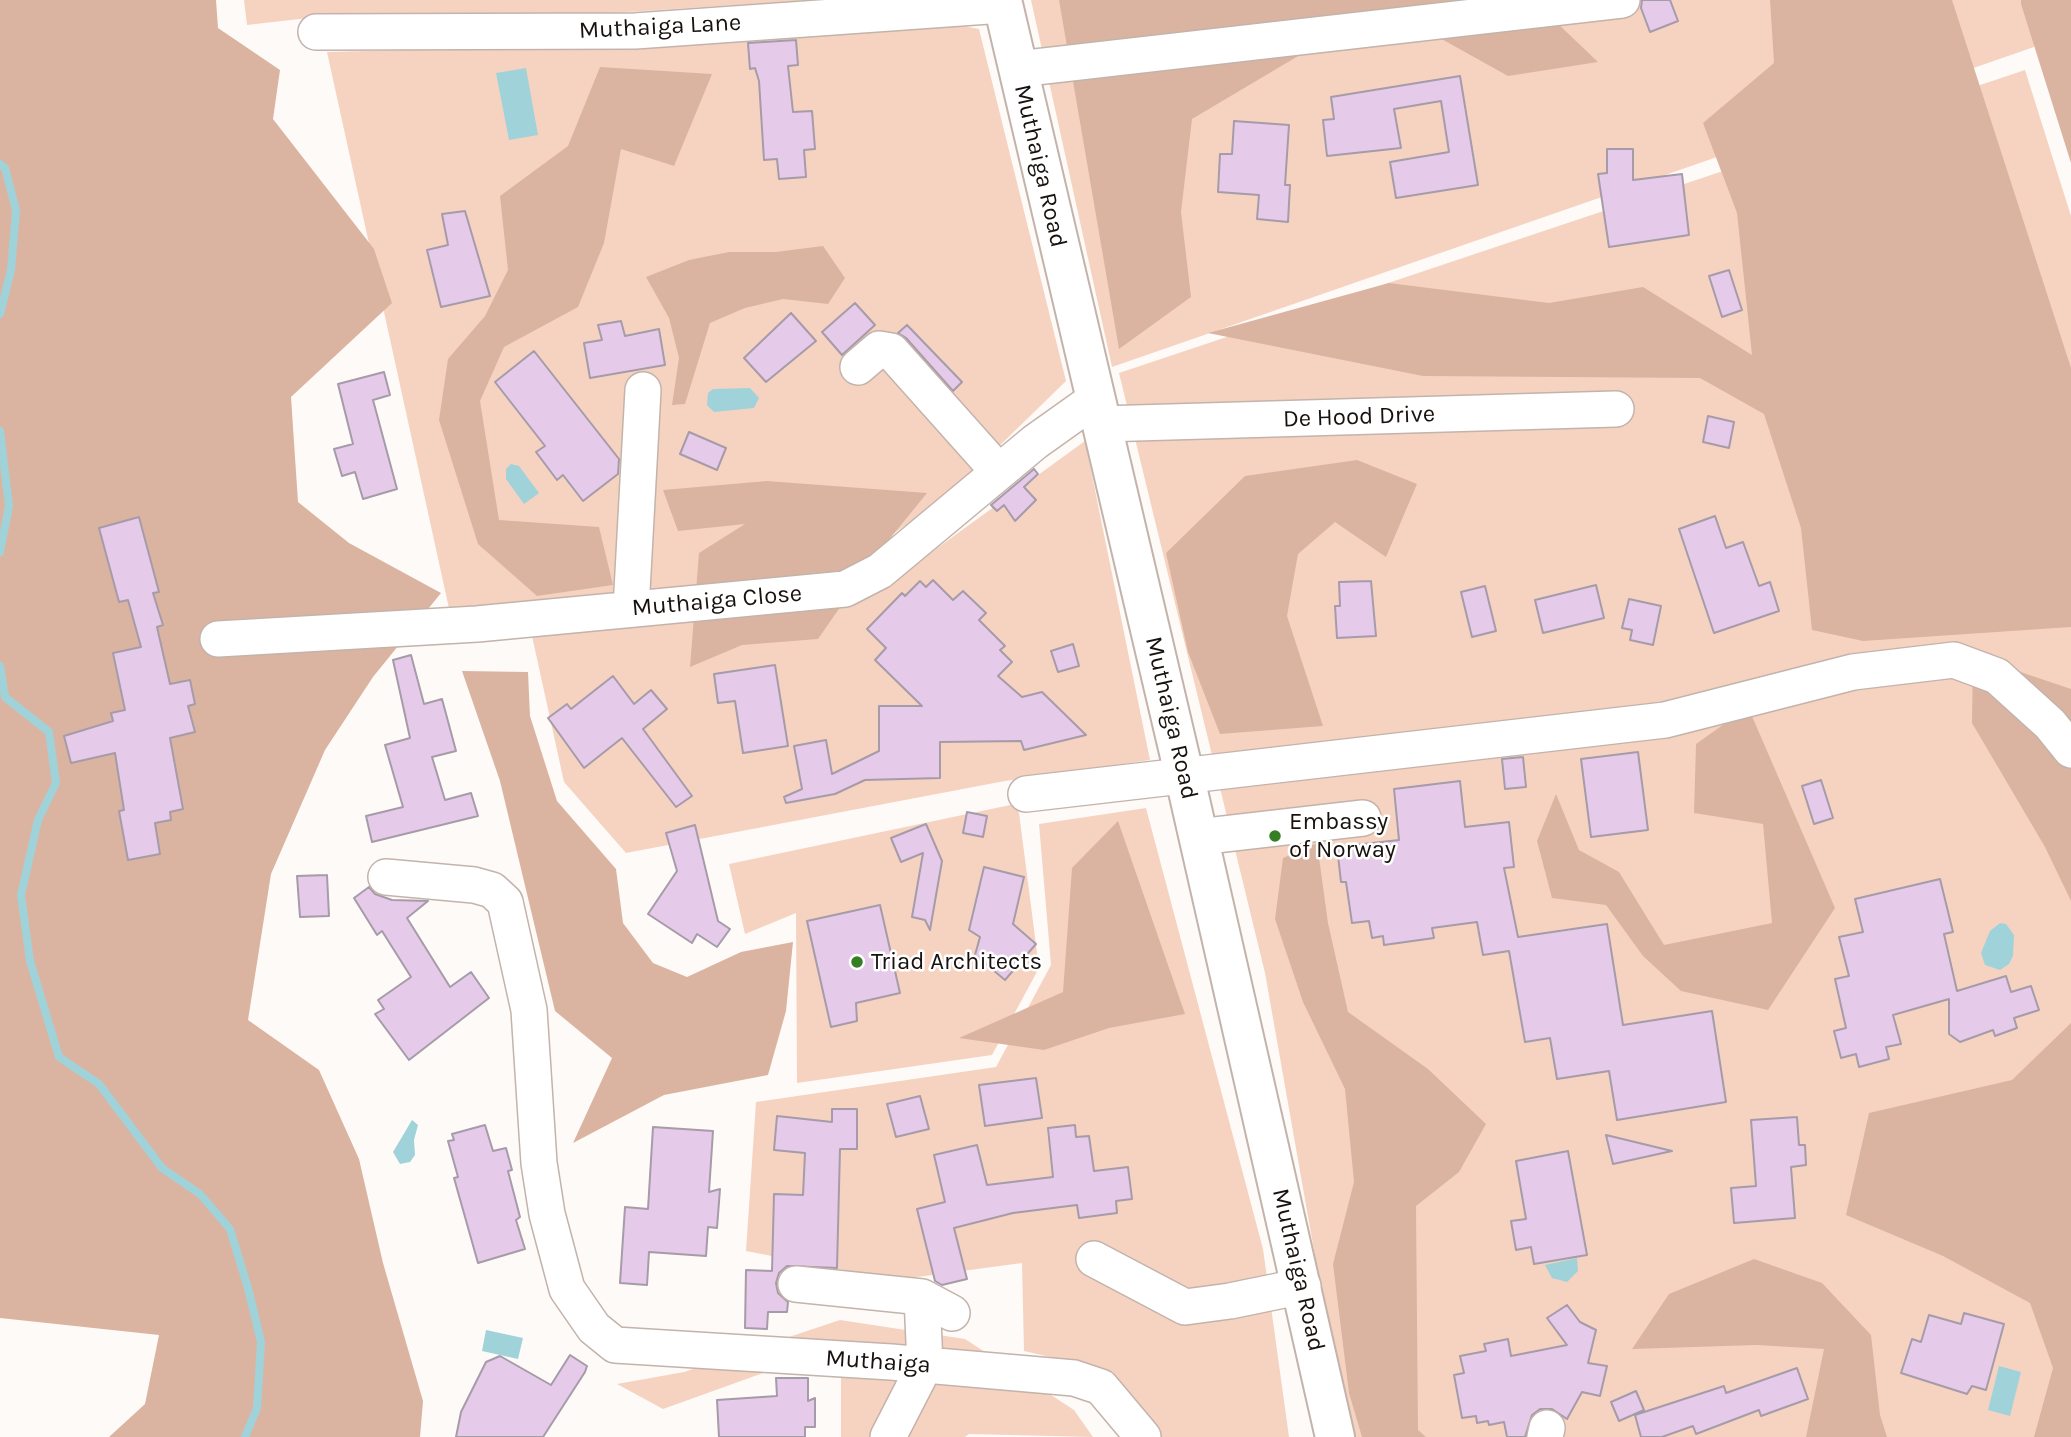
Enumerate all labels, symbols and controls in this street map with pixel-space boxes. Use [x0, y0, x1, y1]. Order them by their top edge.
street label: Muthaiga Lane [578, 8, 742, 46]
street label: Muthaiga Road [1007, 82, 1073, 250]
street label: De Hood Drive [1282, 400, 1436, 434]
street label: Muthaiga Close [631, 579, 803, 623]
street label: Muthaiga Road [1138, 634, 1204, 802]
place label: Embassy of Norway [1289, 808, 1396, 864]
marker: Embassy of Norway [1267, 828, 1283, 844]
place label: Triad Architects [871, 948, 1042, 976]
marker: Triad Architects [849, 954, 865, 970]
street label: Muthaiga Road [1265, 1186, 1331, 1354]
street label: Muthaiga [824, 1344, 932, 1380]

